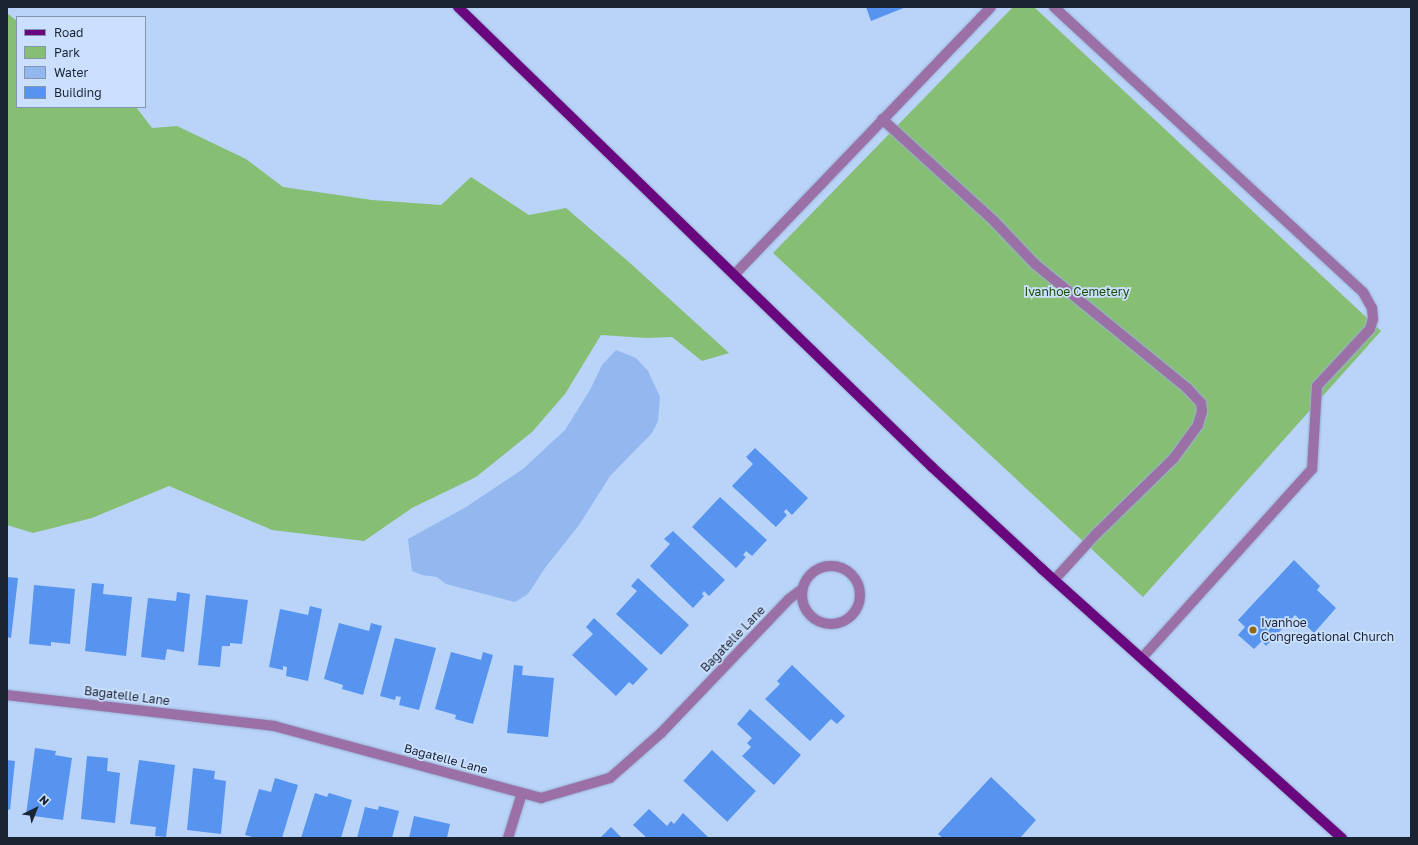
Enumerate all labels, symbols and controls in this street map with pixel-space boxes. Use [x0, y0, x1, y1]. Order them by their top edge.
legend [16, 16, 146, 108]
text: Road [54, 25, 83, 40]
text: Park [54, 45, 80, 60]
text: Water [54, 65, 88, 80]
text: Building [54, 85, 102, 100]
park label: Ivanhoe Cemetery [1024, 285, 1130, 299]
street label: Bagatelle Lane [698, 603, 768, 675]
place label: Ivanhoe Congregational Church [1261, 616, 1394, 644]
marker: Ivanhoe Congregational Church [1248, 625, 1258, 635]
street label: Bagatelle Lane [83, 684, 171, 708]
street label: Bagatelle Lane [402, 741, 490, 777]
north arrow [16, 789, 56, 829]
text: N [37, 792, 52, 807]

